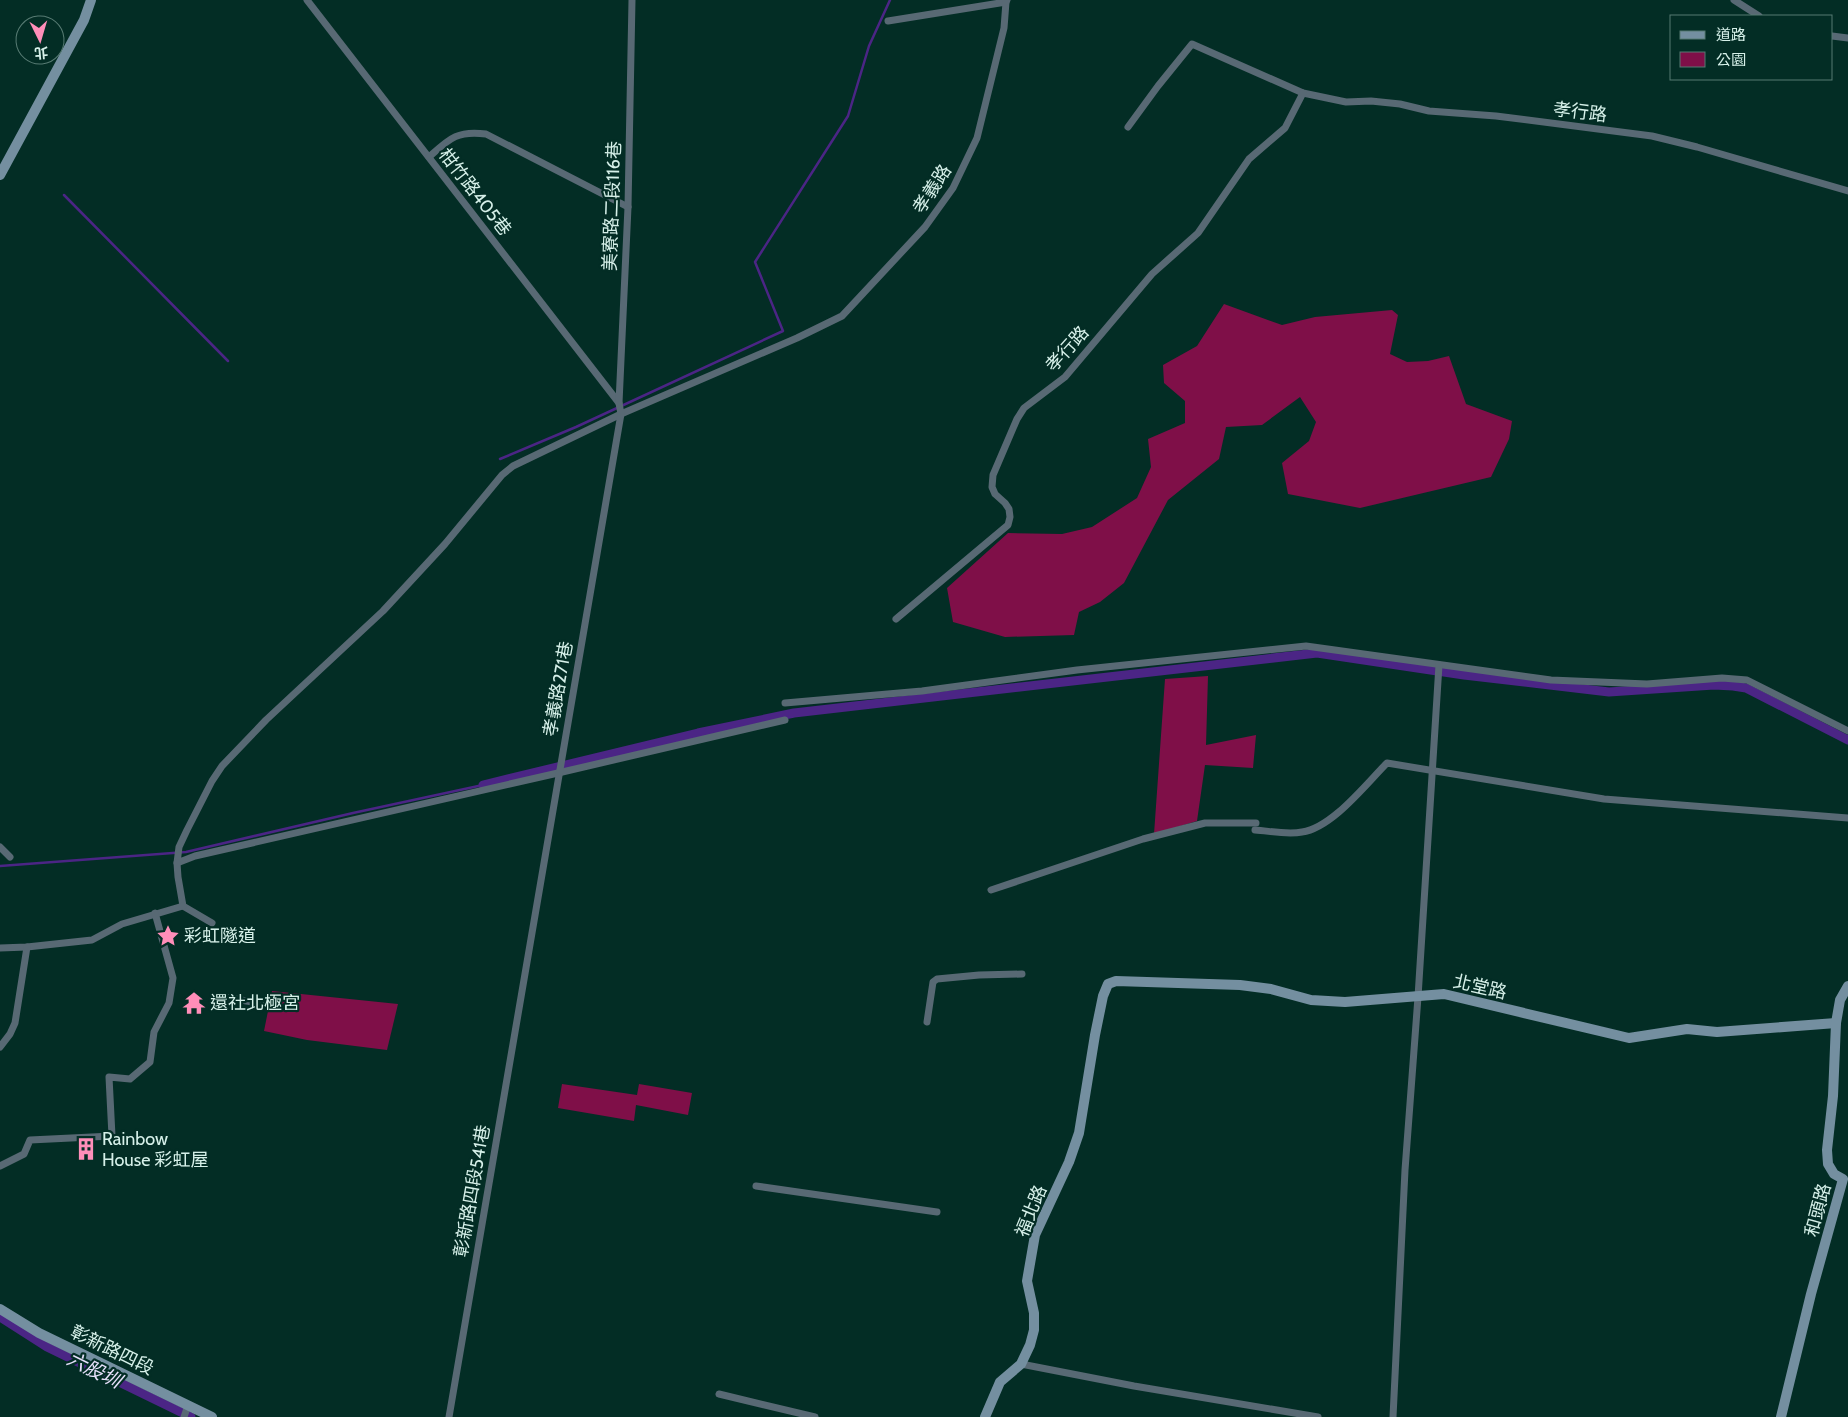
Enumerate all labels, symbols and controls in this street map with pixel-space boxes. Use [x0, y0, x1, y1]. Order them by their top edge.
north arrow [15, 15, 65, 65]
legend [1670, 15, 1833, 80]
text: 道路 [1716, 26, 1746, 44]
text: 北 [33, 43, 49, 63]
text: 公園 [1716, 51, 1746, 69]
street label: 孝行路 [1552, 98, 1608, 126]
street label: 美寮路二段116巷 [599, 141, 625, 271]
street label: 柑竹路405巷 [434, 144, 516, 240]
street label: 孝義路 [908, 160, 956, 218]
street label: 孝行路 [1041, 322, 1093, 376]
street label: 孝義路271巷 [539, 640, 577, 738]
place icon: 彩虹隧道 [155, 923, 181, 949]
place label: 彩虹隧道 [184, 925, 256, 947]
street label: 北堂路 [1451, 970, 1509, 1004]
temple icon: 還社北極宮 [181, 990, 207, 1016]
place label: 還社北極宮 [210, 992, 300, 1014]
street label: 彰新路四段541巷 [450, 1123, 494, 1259]
place label: Rainbow House 彩虹屋 [102, 1128, 209, 1171]
building icon: Rainbow House 彩虹屋 [73, 1136, 99, 1162]
street label: 和頭路 [1800, 1181, 1836, 1239]
street label: 福北路 [1011, 1182, 1051, 1240]
street label: 彰新路四段 [67, 1320, 157, 1380]
water label: 六股圳 [63, 1347, 127, 1394]

